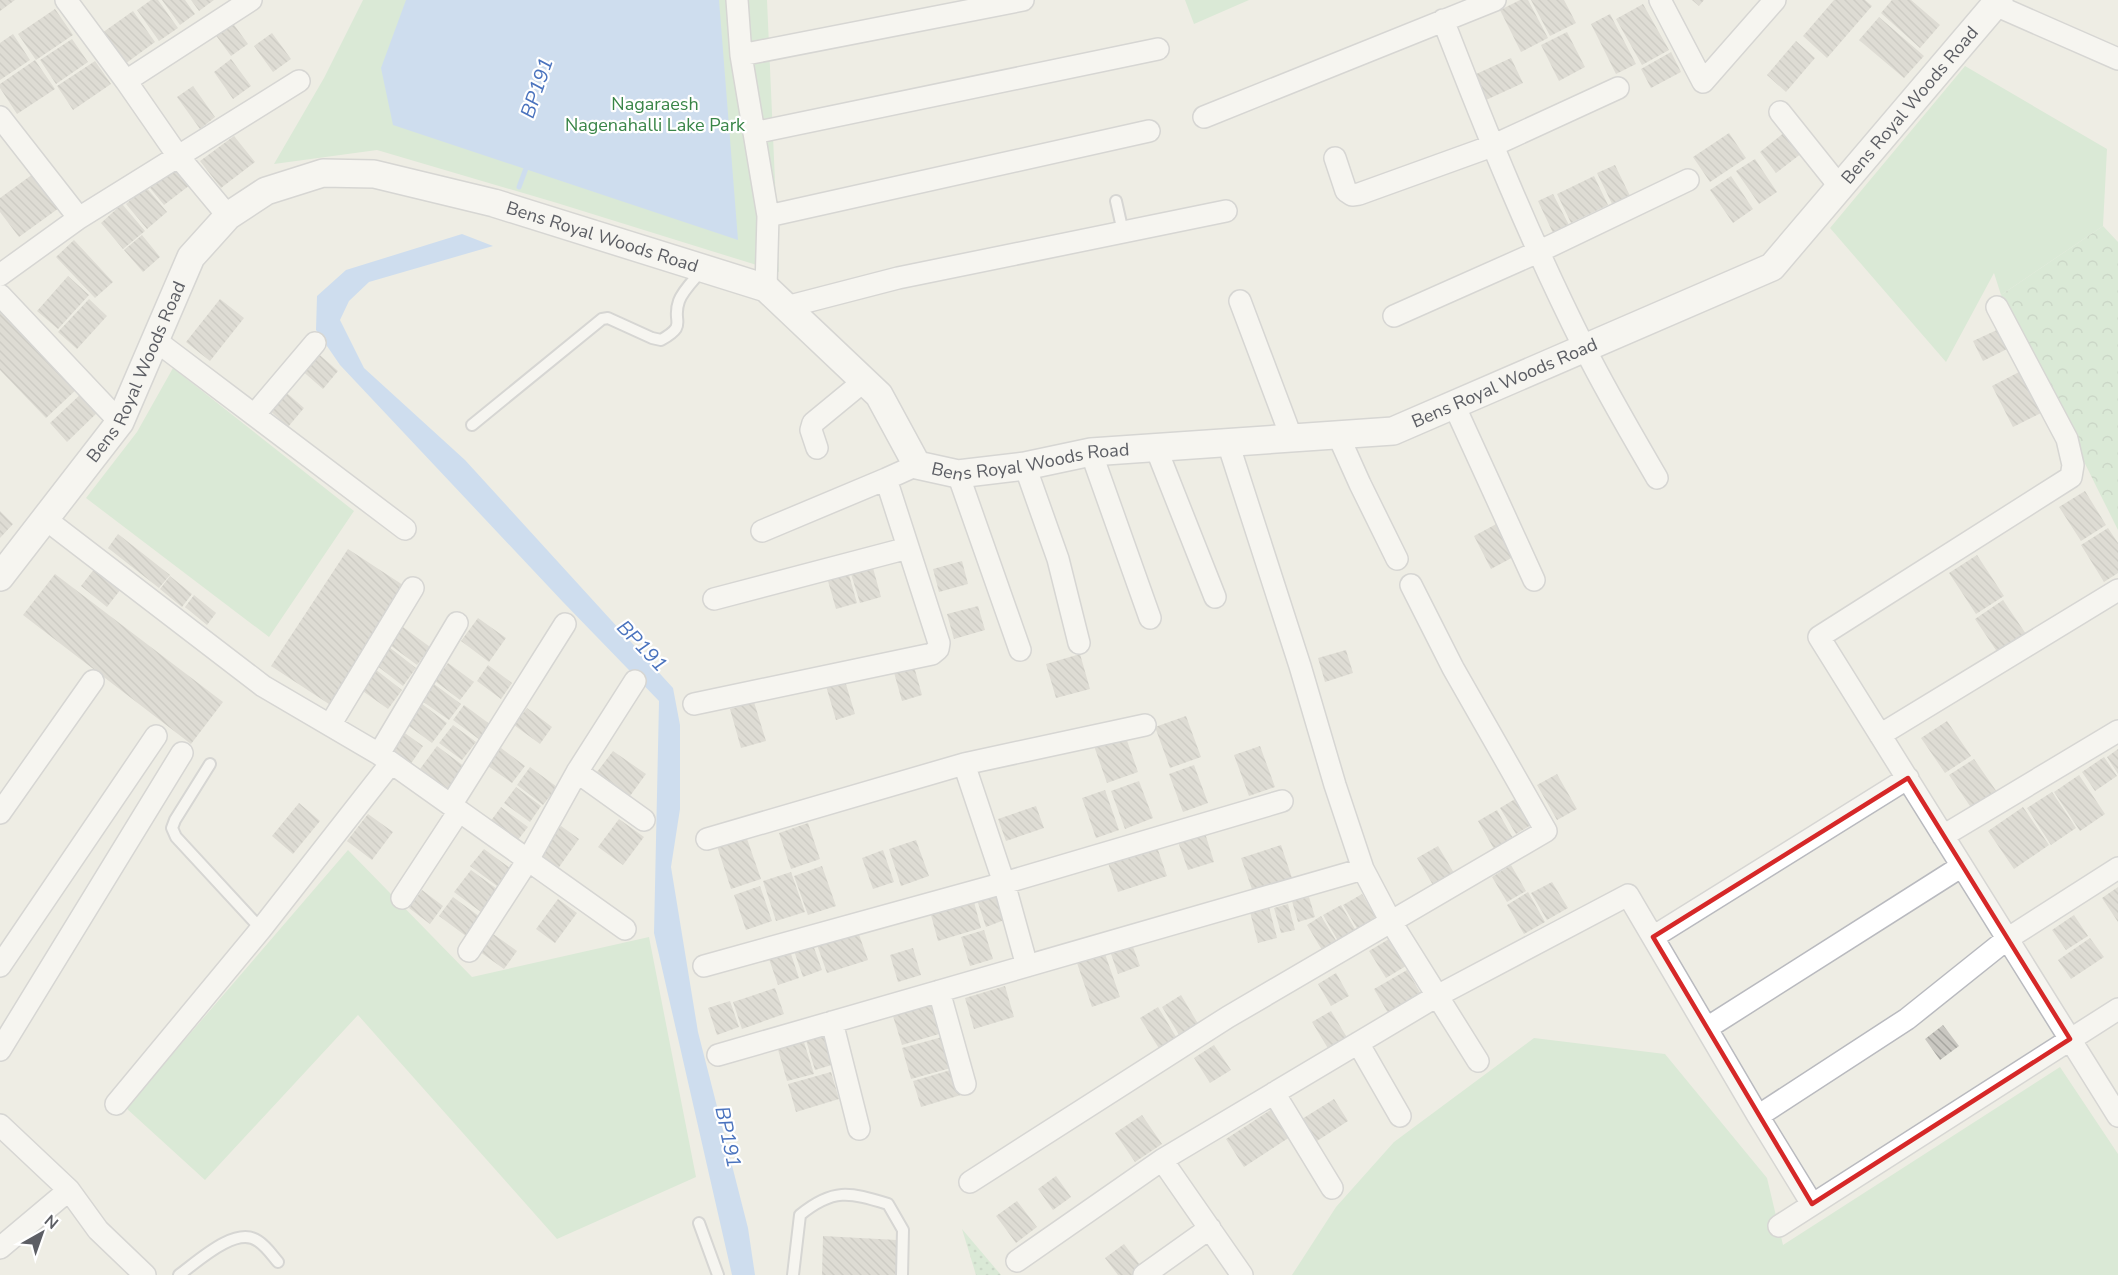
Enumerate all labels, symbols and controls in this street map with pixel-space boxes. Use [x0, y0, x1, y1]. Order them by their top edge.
street label: Bens Royal Woods Road [1836, 21, 1984, 189]
water label: BP191 [514, 54, 560, 122]
park label: Nagaraesh Nagenahalli Lake Park [565, 92, 746, 137]
street label: Bens Royal Woods Road [503, 196, 701, 278]
street label: Bens Royal Woods Road [81, 278, 191, 467]
street label: Bens Royal Woods Road [1408, 332, 1601, 434]
street label: Bens Royal Woods Road [929, 437, 1130, 487]
water label: BP191 [611, 614, 673, 678]
water label: BP191 [708, 1104, 748, 1170]
north arrow [12, 1203, 72, 1263]
text: N [39, 1210, 63, 1235]

